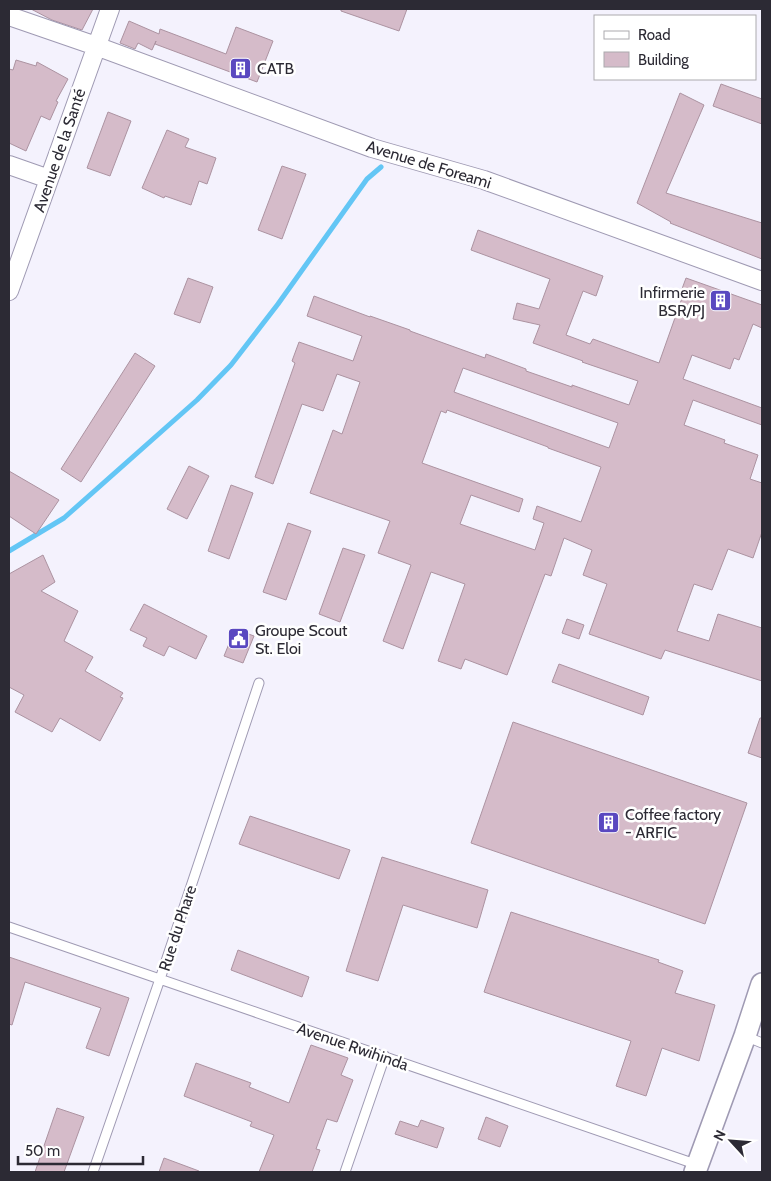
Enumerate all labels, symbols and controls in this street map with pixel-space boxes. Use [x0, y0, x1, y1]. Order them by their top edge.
legend [594, 15, 756, 80]
text: Road [638, 26, 671, 44]
text: Building [638, 51, 689, 69]
building icon: CATB [229, 56, 253, 80]
place label: CATB [257, 59, 294, 78]
street label: Avenue de la Santé [29, 86, 90, 214]
street label: Avenue de Foreami [364, 136, 494, 193]
place label: Infirmerie BSR/PJ [640, 283, 705, 320]
building icon: Infirmerie BSR/PJ [709, 289, 733, 313]
place label: Groupe Scout St. Eloi [255, 621, 348, 658]
public building icon: Groupe Scout St. Eloi [227, 627, 251, 651]
place label: Coffee factory - ARFIC [625, 805, 721, 842]
building icon: Coffee factory - ARFIC [597, 811, 621, 835]
street label: Rue du Phare [155, 883, 200, 973]
street label: Avenue Rwihinda [295, 1019, 411, 1075]
north arrow [706, 1116, 756, 1166]
text: N [709, 1127, 730, 1144]
scale bar [18, 1134, 142, 1166]
text: 50 m [25, 1142, 60, 1160]

